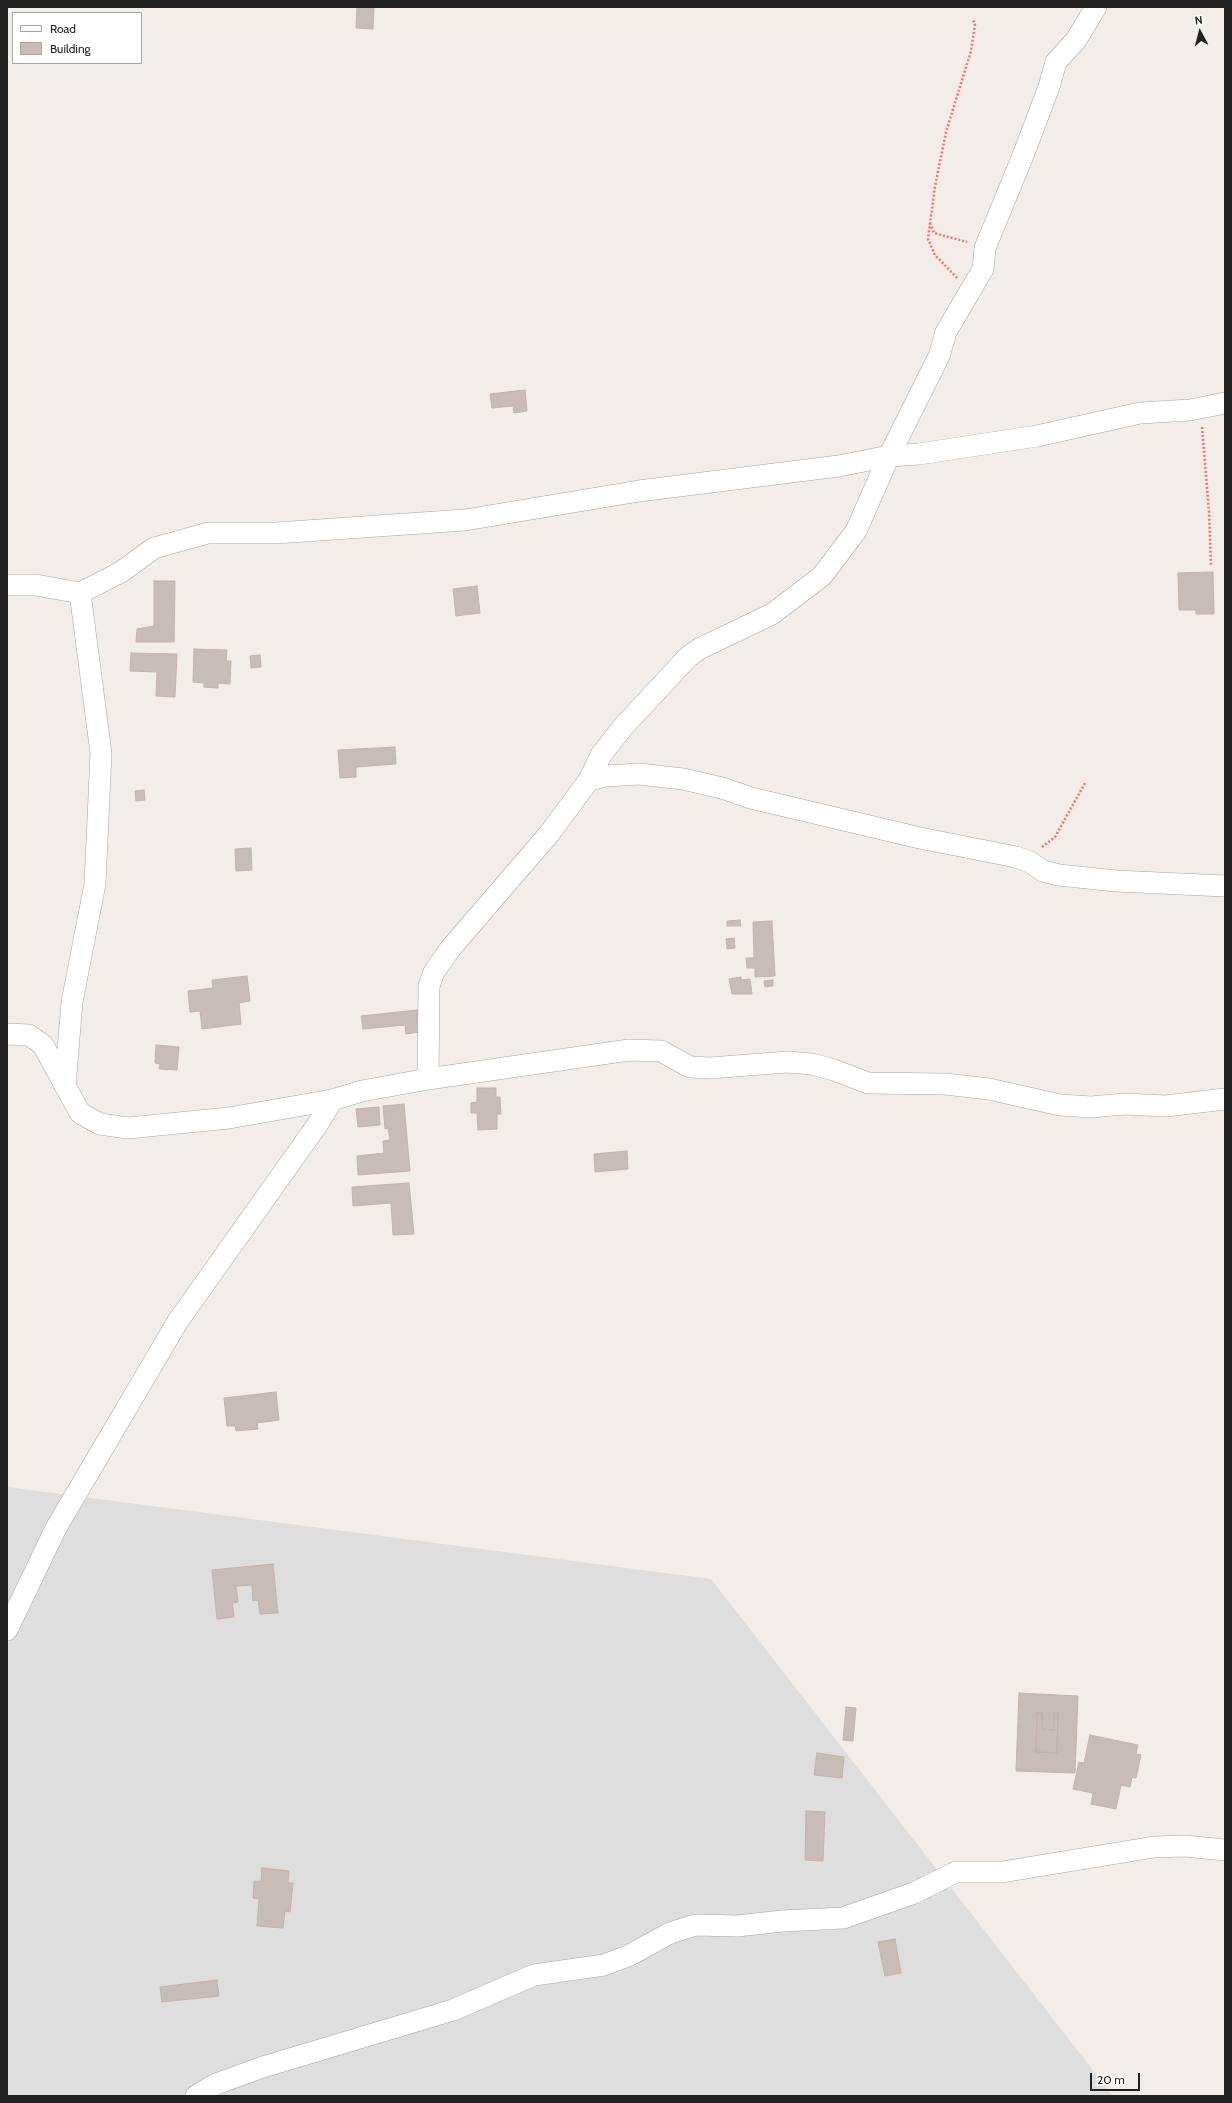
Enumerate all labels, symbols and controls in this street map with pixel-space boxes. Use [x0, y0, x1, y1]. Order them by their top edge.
legend [12, 12, 142, 64]
north arrow [1180, 12, 1220, 52]
text: N [1194, 13, 1203, 28]
text: Road [50, 21, 76, 36]
text: Building [50, 41, 91, 56]
scale bar [1092, 2065, 1142, 2091]
text: 20 m [1097, 2072, 1125, 2087]

